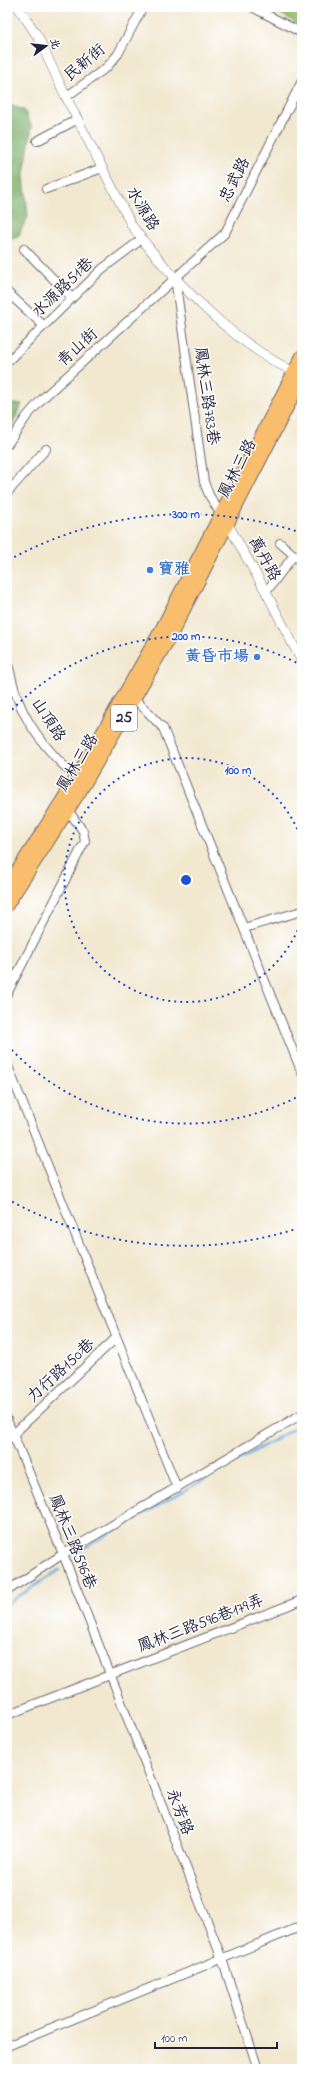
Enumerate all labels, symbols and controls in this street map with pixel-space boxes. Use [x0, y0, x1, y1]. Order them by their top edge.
north arrow [26, 26, 66, 66]
text: 北 [46, 36, 64, 51]
street label: 民新街 [59, 38, 111, 88]
street label: 忠武路 [213, 153, 257, 207]
street label: 水源路 [119, 182, 165, 236]
street label: 水源路51巷 [27, 252, 99, 324]
street label: 青山街 [52, 323, 104, 373]
street label: 鳳林三路783巷 [187, 345, 225, 447]
street label: 鳳林三路 [213, 435, 263, 503]
text: 300 m [171, 506, 201, 524]
street label: 萬丹路 [242, 532, 286, 586]
place label: 寶雅 [158, 558, 190, 582]
marker: 寶雅 [145, 565, 155, 575]
text: 200 m [171, 628, 201, 646]
place label: 黃昏市場 [185, 645, 249, 669]
marker: 黃昏市場 [252, 652, 262, 662]
street label: 山頂路 [25, 693, 71, 747]
road number: 25 [111, 705, 137, 731]
street label: 鳳林三路 [51, 729, 105, 797]
text: 100 m [225, 762, 252, 780]
centre of rings [179, 873, 193, 887]
street label: 力行路150巷 [22, 1333, 100, 1409]
street label: 鳳林三路596巷 [42, 1491, 102, 1593]
street label: 鳳林三路596巷179弄 [134, 1589, 268, 1659]
street label: 永芳路 [159, 1785, 199, 1839]
scale bar [155, 2024, 277, 2050]
text: 100 m [161, 2030, 188, 2048]

